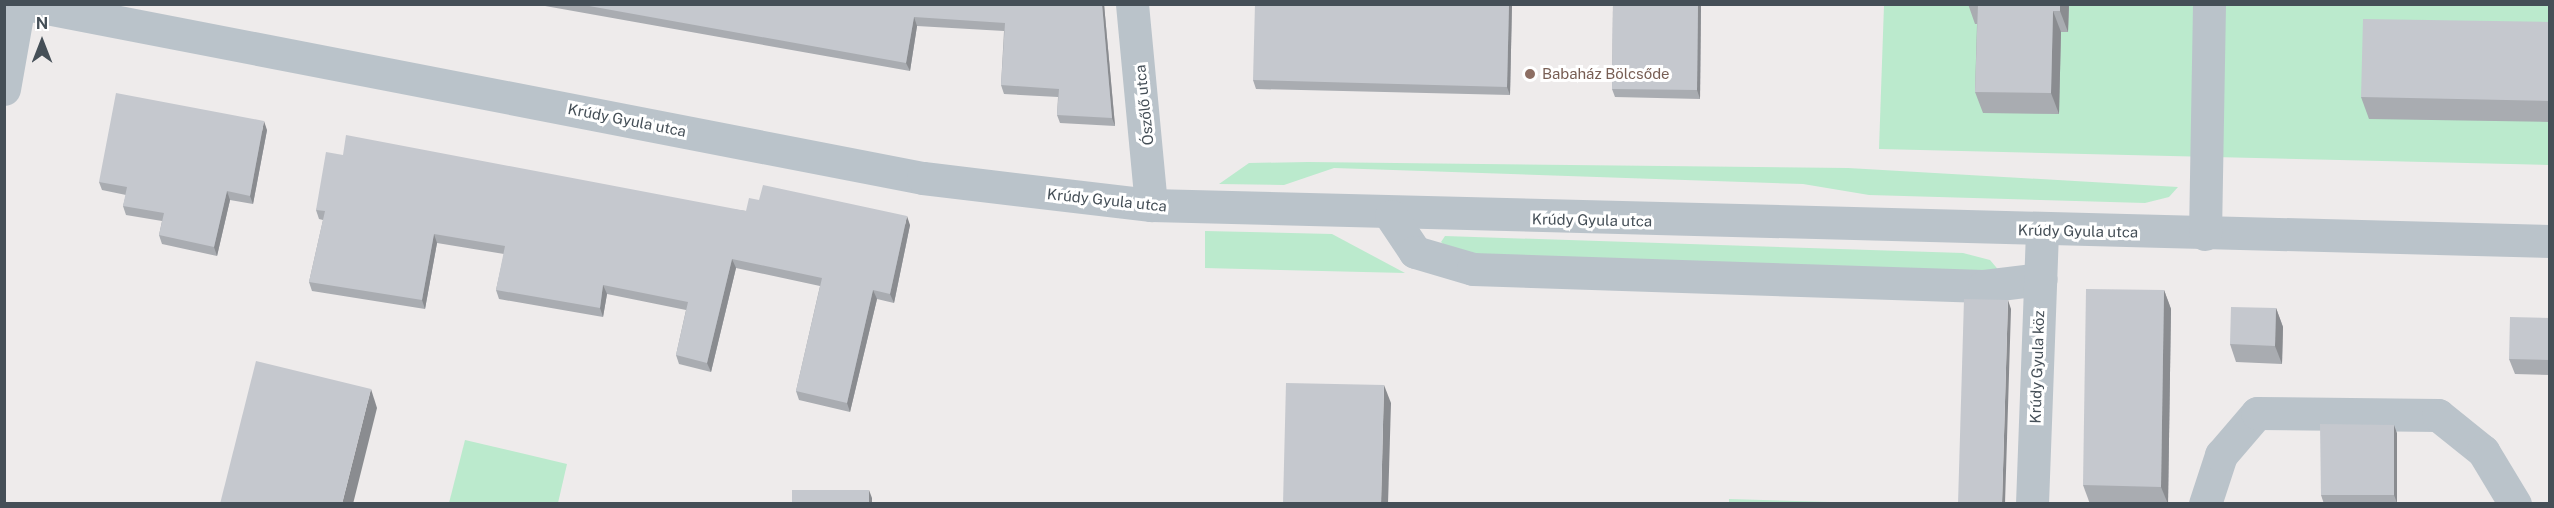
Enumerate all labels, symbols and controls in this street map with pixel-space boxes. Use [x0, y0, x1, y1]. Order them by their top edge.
north arrow [12, 12, 72, 72]
text: N [36, 14, 48, 33]
street label: Ószőlő utca [1131, 64, 1157, 146]
place label: Babaház Bölcsőde [1542, 65, 1670, 83]
marker: Babaház Bölcsőde [1523, 67, 1537, 81]
street label: Krúdy Gyula utca [566, 100, 688, 140]
street label: Krúdy Gyula utca [1046, 185, 1168, 215]
street label: Krúdy Gyula utca [1532, 210, 1652, 230]
street label: Krúdy Gyula utca [2018, 221, 2138, 241]
street label: Krúdy Gyula köz [2026, 310, 2048, 424]

